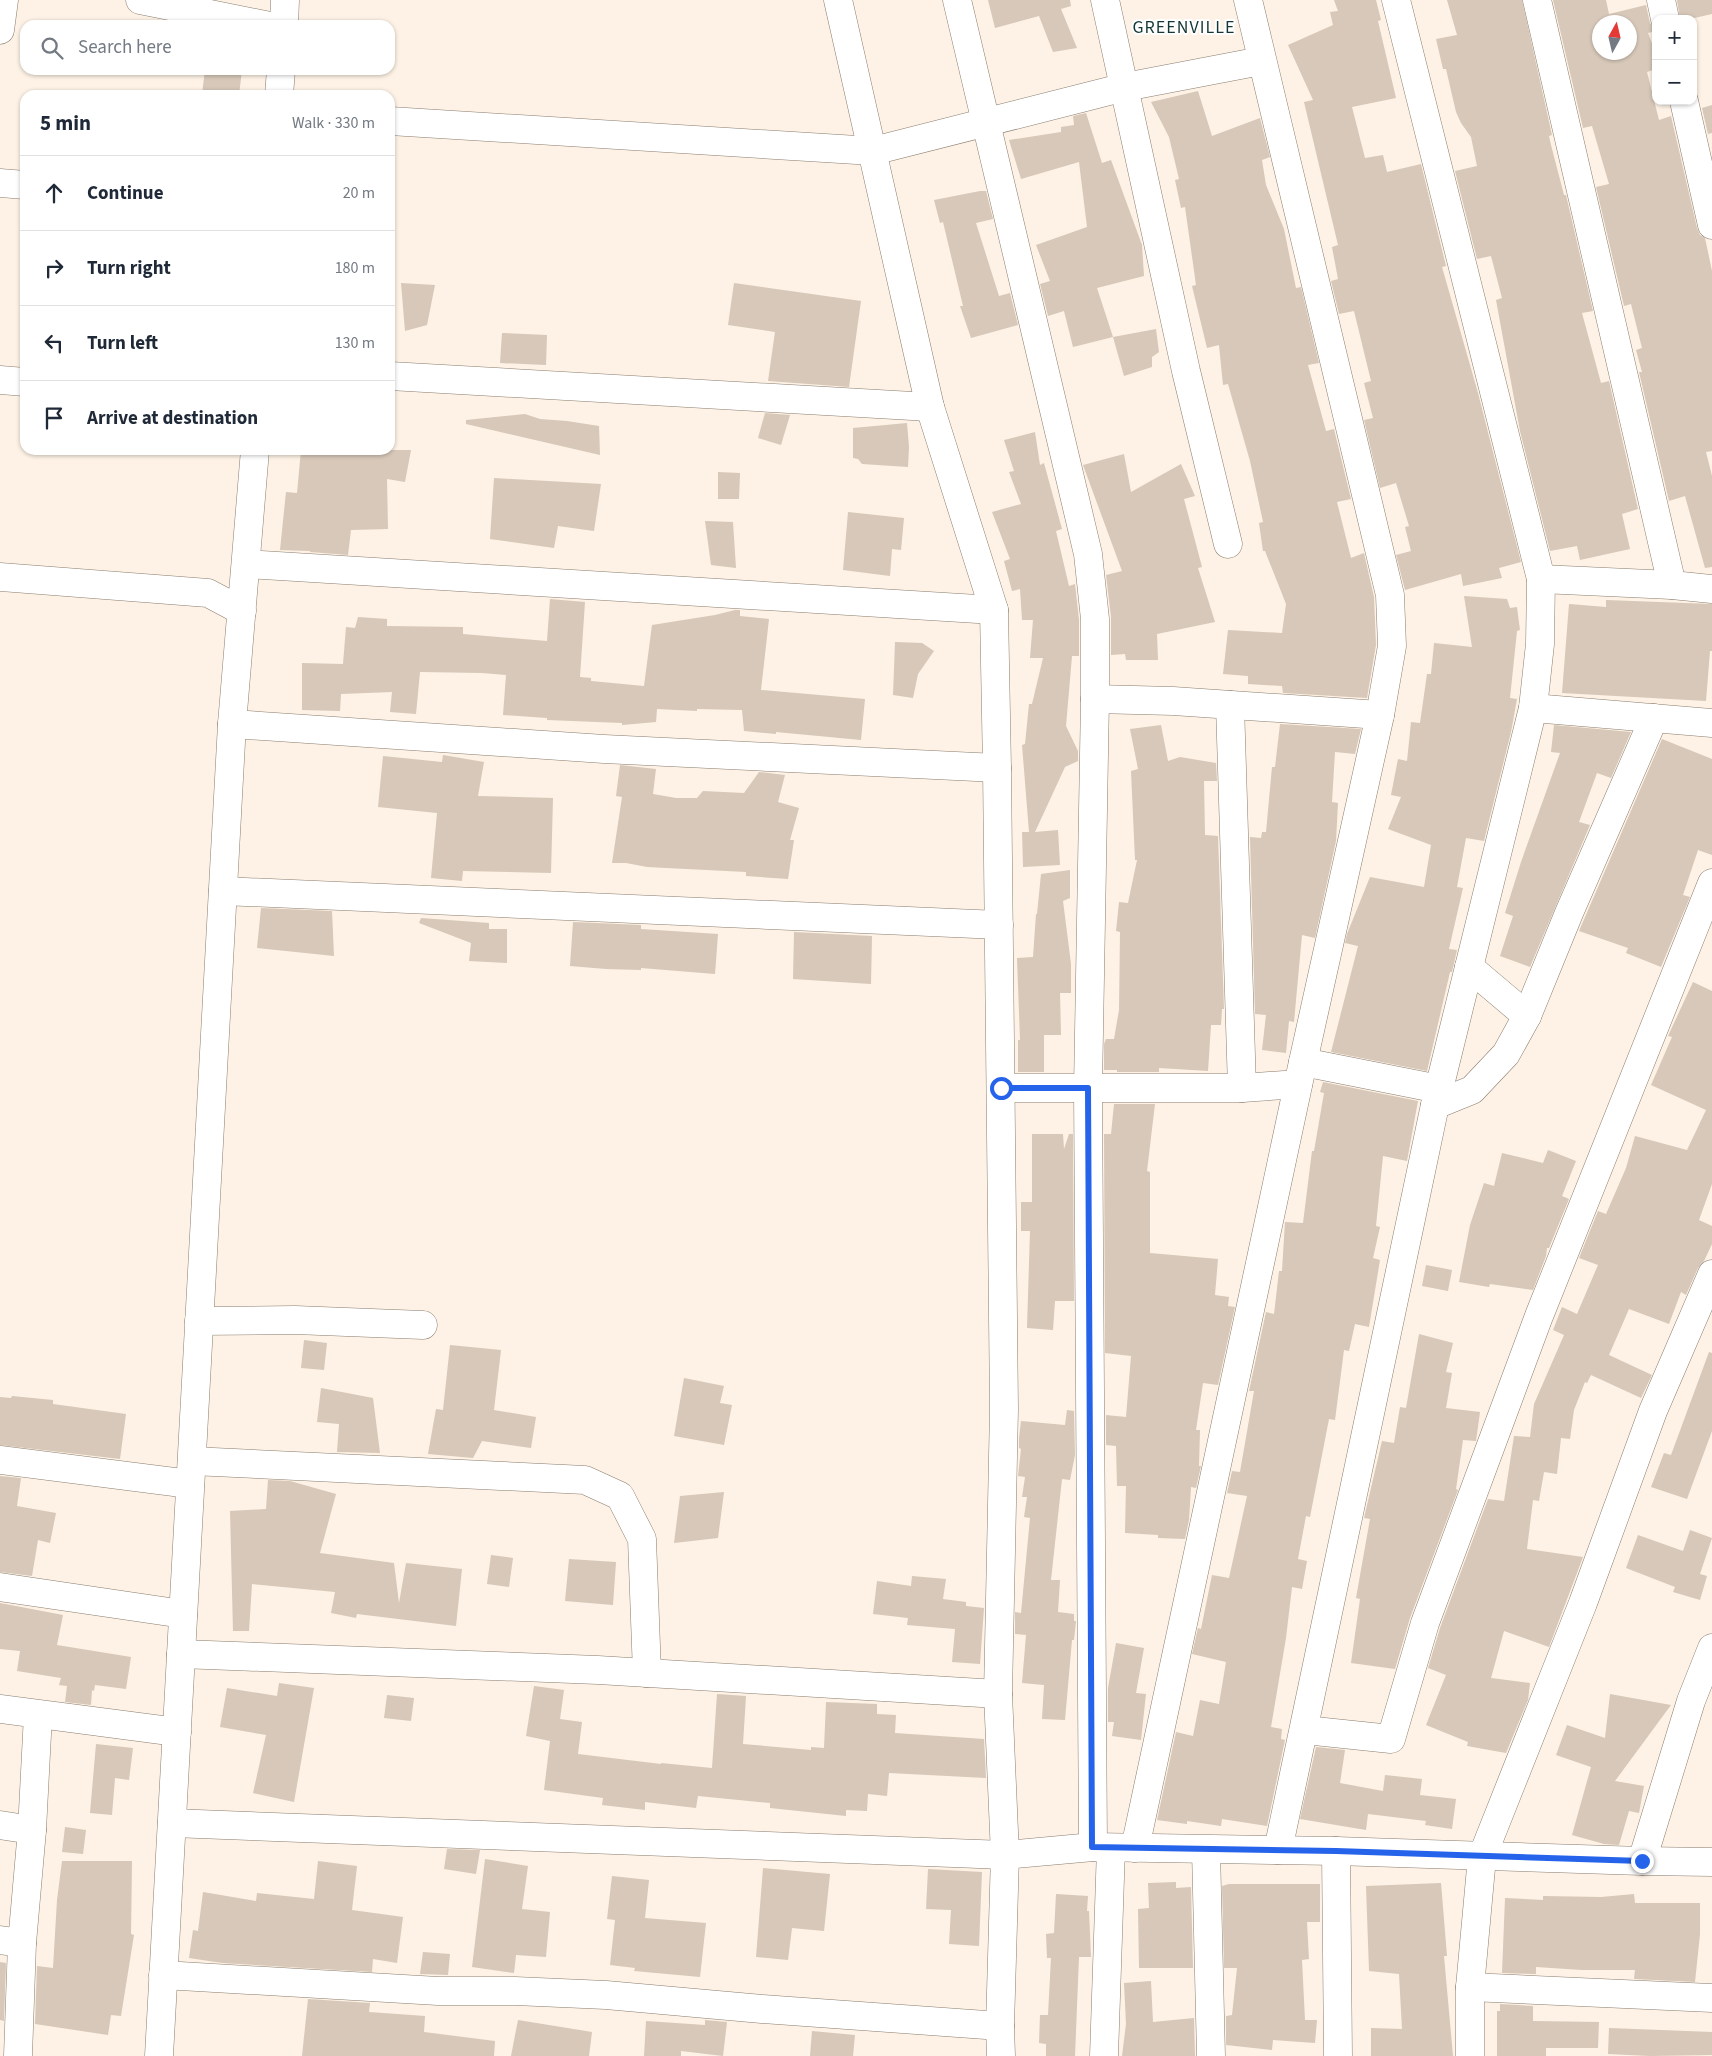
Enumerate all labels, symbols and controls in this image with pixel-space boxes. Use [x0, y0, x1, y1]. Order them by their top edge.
district label: GREENVILLE [1133, 15, 1235, 40]
north arrow [1592, 15, 1637, 60]
map controls [1652, 15, 1697, 105]
button: + [1652, 15, 1697, 60]
search box [20, 20, 395, 75]
icon: search [38, 34, 66, 62]
text: Search here [78, 34, 172, 61]
button: − [1652, 60, 1697, 105]
text: 5 min [40, 108, 91, 138]
text: Walk · 330 m [292, 112, 375, 134]
icon: ahead [40, 179, 68, 207]
text: Continue [87, 180, 164, 207]
text: 20 m [343, 182, 375, 204]
icon: right [40, 254, 68, 282]
text: Turn right [87, 255, 171, 282]
text: 180 m [335, 257, 375, 279]
icon: left [40, 329, 68, 357]
text: Turn left [87, 330, 158, 357]
text: 130 m [335, 332, 375, 354]
icon: arrive [40, 404, 68, 432]
text: Arrive at destination [87, 405, 258, 432]
route start [990, 1077, 1013, 1100]
route end [1631, 1850, 1654, 1873]

